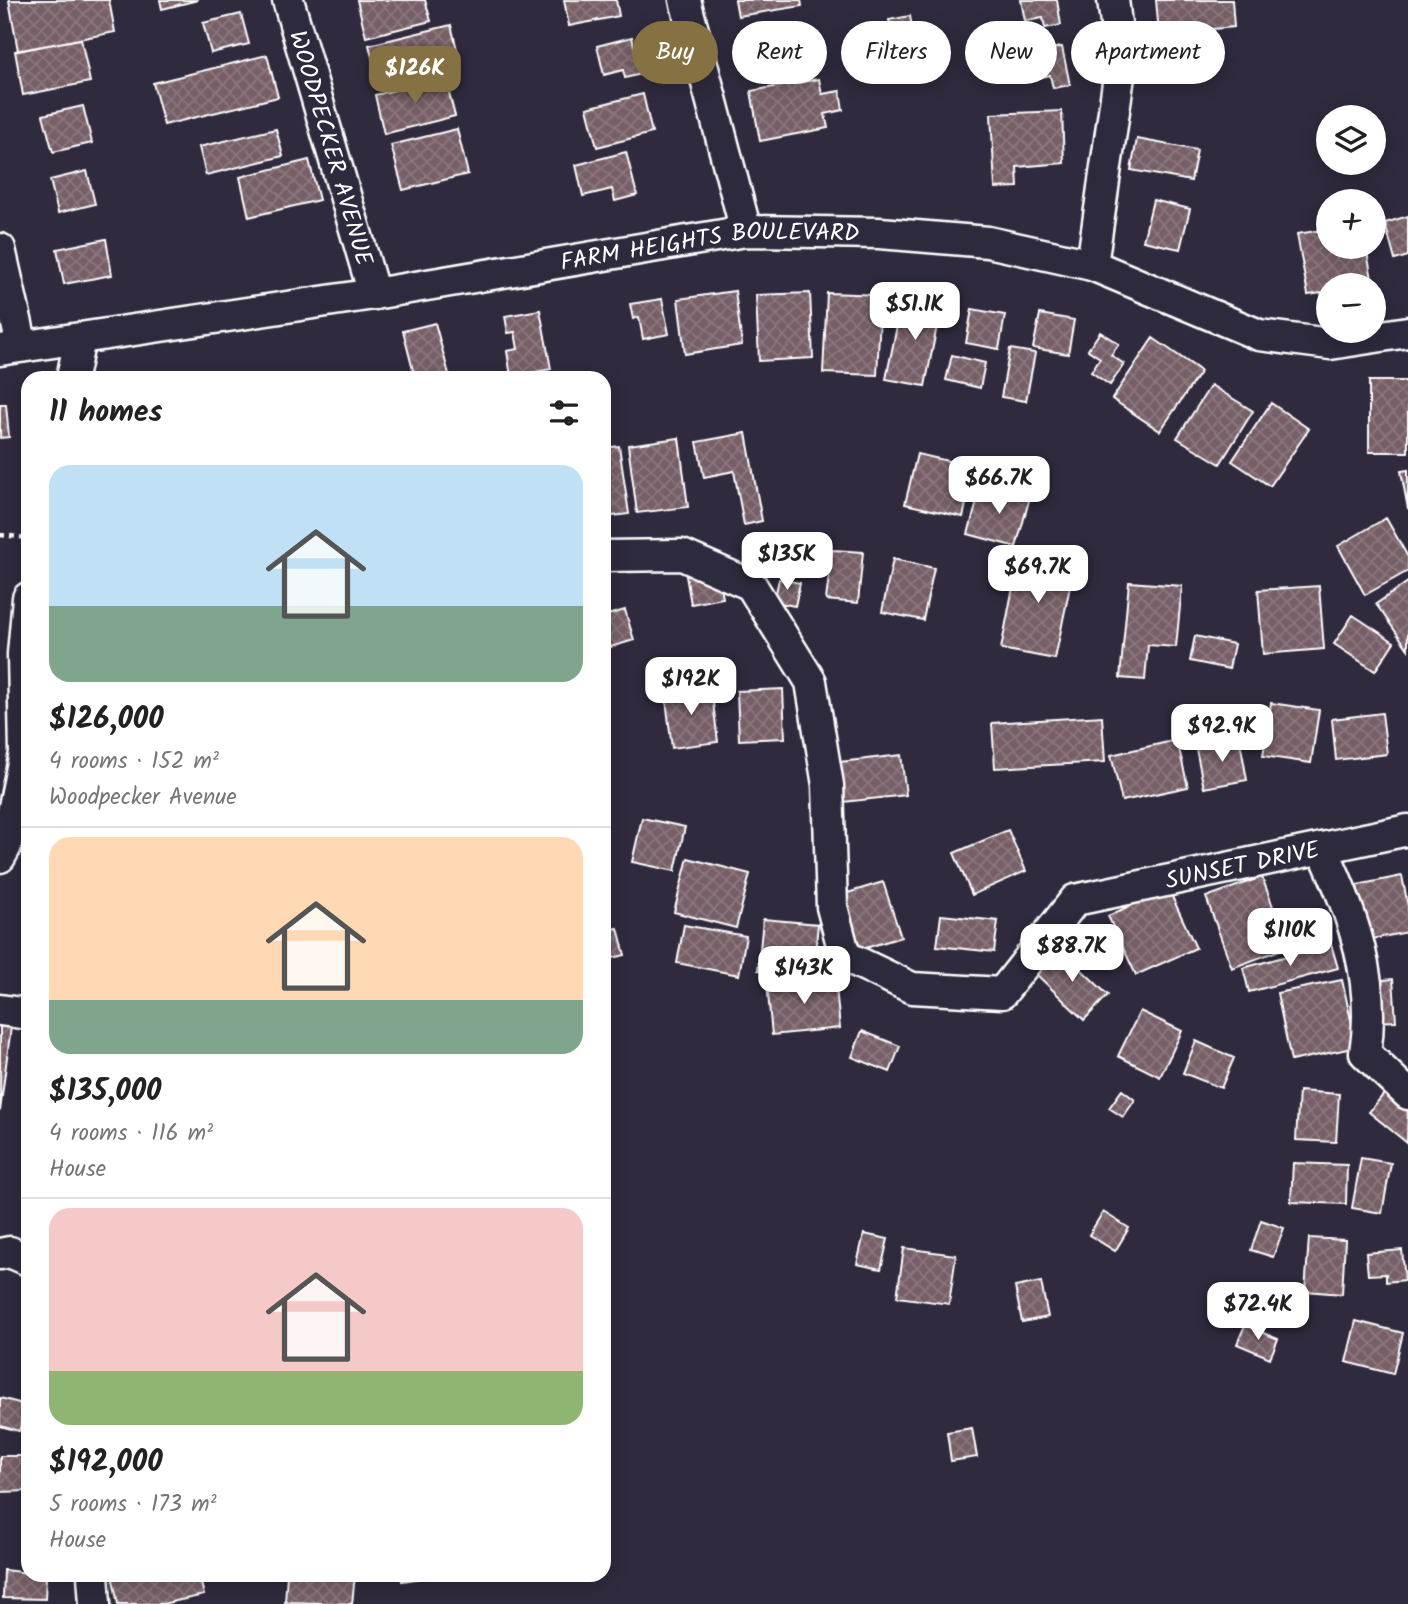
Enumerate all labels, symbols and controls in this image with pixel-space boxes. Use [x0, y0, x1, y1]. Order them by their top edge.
chip: Buy [632, 21, 718, 84]
chip: Rent [732, 21, 827, 84]
chip: Filters [841, 21, 951, 84]
chip: New [965, 21, 1057, 84]
chip: Apartment [1071, 21, 1225, 84]
street label: WOODPECKER AVENUE [277, 26, 383, 271]
pin: $126K [366, 46, 464, 106]
text: $126K [385, 51, 445, 87]
map controls [1316, 105, 1386, 343]
button: layers [1316, 105, 1386, 175]
button: + [1316, 189, 1386, 259]
street label: FARM HEIGHTS BOULEVARD [557, 213, 860, 283]
button: − [1316, 273, 1386, 343]
pin: $51.1K [858, 282, 972, 342]
text: $51.1K [886, 287, 944, 323]
text: 11 homes [49, 389, 162, 437]
icon: filters [545, 394, 583, 432]
pin: $66.7K [942, 456, 1056, 516]
text: $66.7K [965, 461, 1033, 497]
icon: home [253, 511, 379, 637]
pin: $135K [738, 532, 836, 592]
text: $135K [758, 537, 816, 573]
pin: $69.7K [981, 546, 1095, 605]
text: $69.7K [1004, 550, 1072, 586]
pin: $192K [642, 658, 740, 717]
text: $192K [661, 662, 721, 698]
text: $126,000 [49, 696, 164, 744]
pin: $92.9K [1165, 704, 1279, 764]
text: $92.9K [1187, 709, 1257, 745]
text: 4 rooms · 152 m² [49, 744, 219, 780]
text: Woodpecker Avenue [49, 780, 237, 816]
street label: SUNSET DRIVE [1162, 831, 1324, 901]
icon: home [253, 883, 379, 1009]
pin: $110K [1241, 908, 1339, 968]
text: $110K [1263, 913, 1317, 949]
pin: $88.7K [1015, 925, 1129, 984]
text: $88.7K [1037, 929, 1107, 965]
pin: $143K [755, 946, 853, 1006]
text: $143K [774, 951, 834, 987]
text: $135,000 [49, 1068, 161, 1116]
text: 4 rooms · 116 m² [49, 1116, 213, 1152]
text: House [49, 1152, 106, 1188]
icon: home [253, 1254, 379, 1380]
pin: $72.4K [1201, 1282, 1315, 1342]
text: $72.4K [1223, 1287, 1293, 1323]
text: $192,000 [49, 1439, 163, 1487]
text: 5 rooms · 173 m² [49, 1487, 217, 1523]
text: House [49, 1523, 106, 1559]

